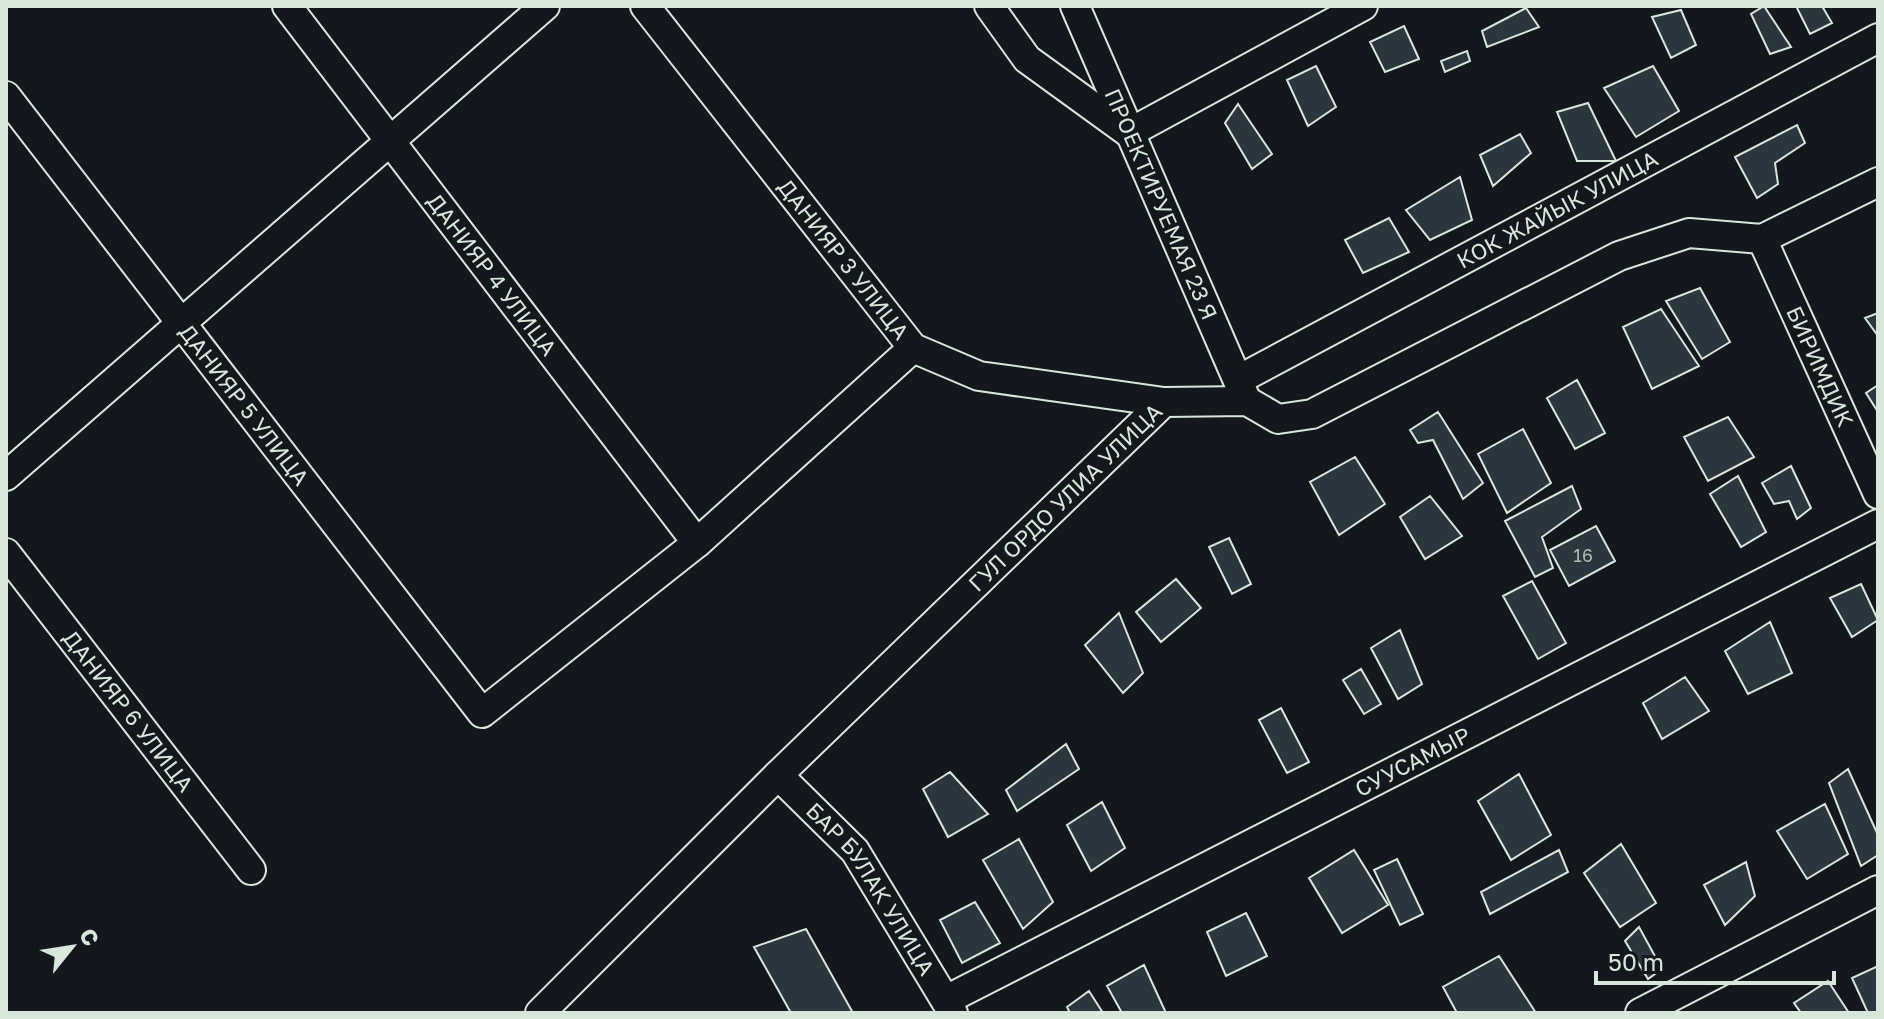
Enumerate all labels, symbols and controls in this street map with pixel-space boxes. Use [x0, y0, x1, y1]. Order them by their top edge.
street label: ПРОЕКТИРУЕМАЯ 23 Я [1100, 84, 1224, 324]
street label: КОК ЖАЙЫК УЛИЦА [1452, 144, 1662, 274]
street label: ДАНИЯР 3 УЛИЦА [773, 173, 915, 345]
street label: ДАНИЯР 4 УЛИЦА [422, 188, 563, 361]
street label: БИРИМДИК [1781, 302, 1860, 431]
street label: ДАНИЯР 5 УЛИЦА [174, 318, 315, 491]
street label: ГУЛ ОРДО УЛИА УЛИЦА [962, 397, 1167, 597]
house number: 16 [1573, 544, 1593, 566]
street label: ДАНИЯР 6 УЛИЦА [58, 625, 200, 797]
street label: СУУСАМЫР [1350, 721, 1475, 802]
street label: БАР БУЛАК УЛИЦА [801, 797, 941, 980]
north arrow [32, 907, 112, 987]
text: С [74, 923, 105, 950]
scale bar [1596, 935, 1834, 985]
text: 50 m [1608, 947, 1664, 976]

